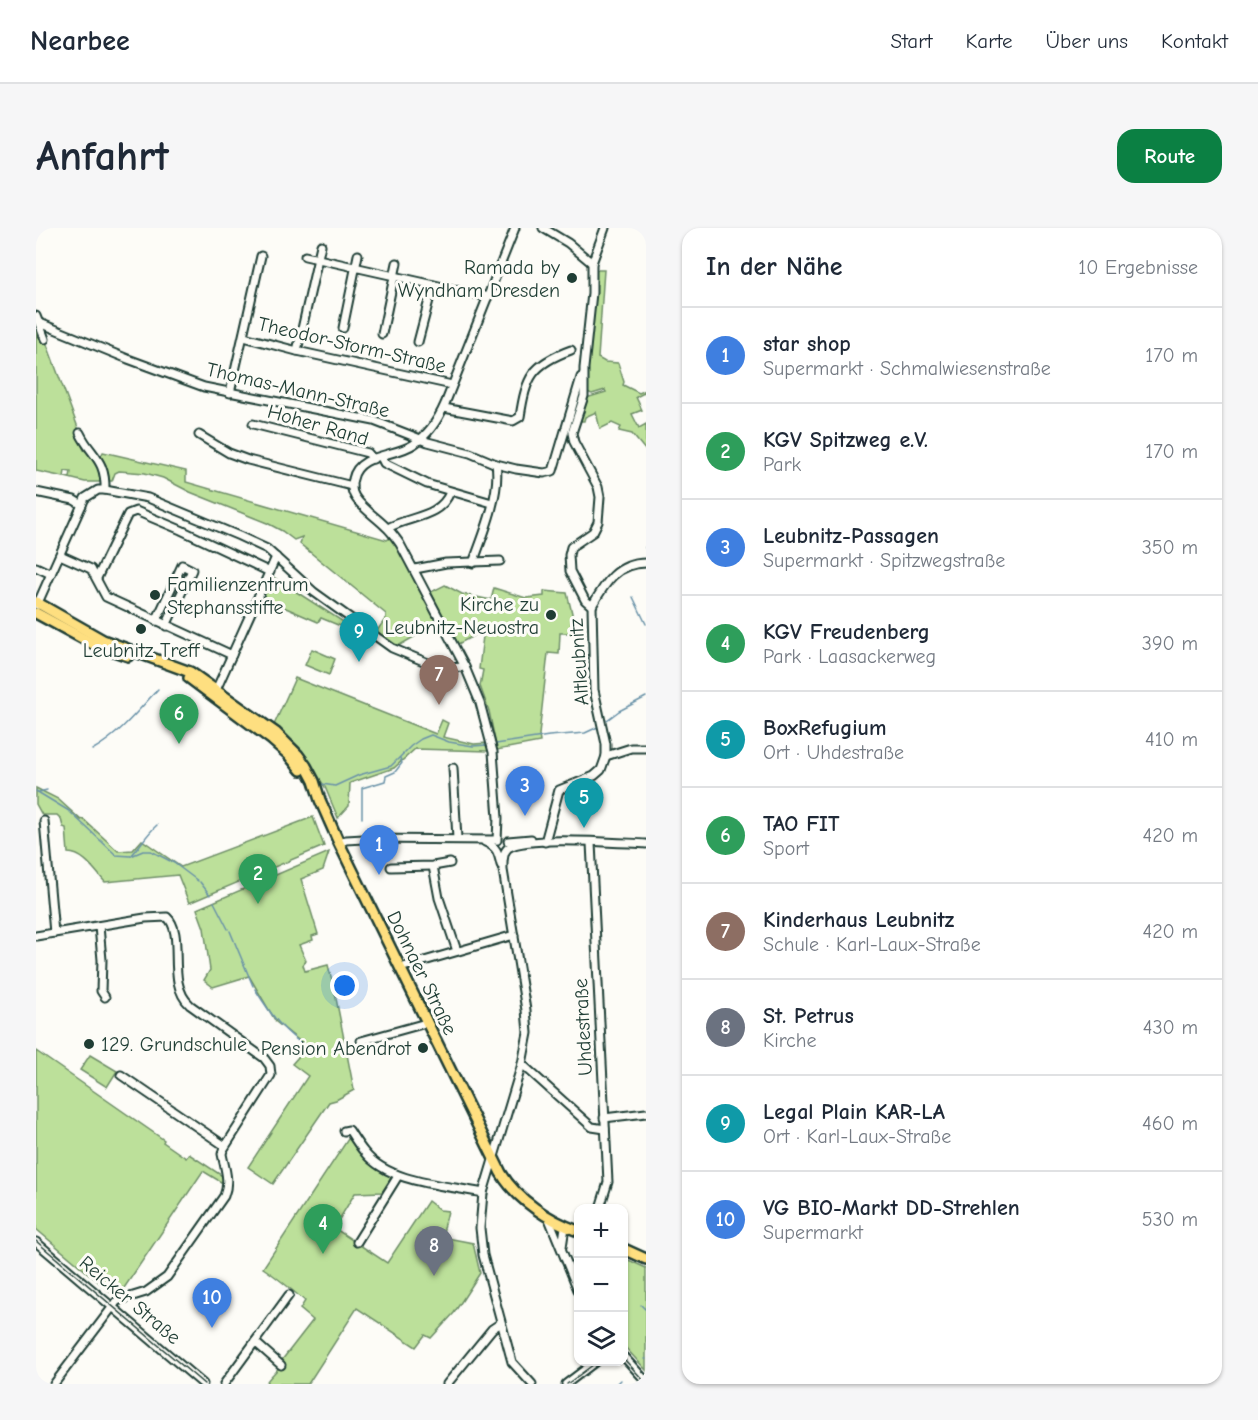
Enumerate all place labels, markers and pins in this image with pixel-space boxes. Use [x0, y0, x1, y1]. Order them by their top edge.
place label: Ramada by Wyndham Dresden [398, 256, 560, 302]
marker: Ramada by Wyndham Dresden [565, 271, 579, 285]
place label: Familienzentrum Stephansstifte [167, 573, 309, 619]
marker: Familienzentrum Stephansstifte [148, 588, 162, 602]
place label: Kirche zu Leubnitz-Neuostra [385, 593, 539, 639]
marker: Kirche zu Leubnitz-Neuostra [544, 608, 558, 622]
pin: 9 [340, 612, 378, 662]
marker: Leubnitz Treff [134, 622, 148, 636]
place label: Leubnitz Treff [83, 639, 201, 662]
pin: 7 [420, 656, 458, 705]
pin: 6 [160, 694, 198, 744]
pin: 3 [506, 766, 544, 816]
pin: 5 [564, 778, 604, 828]
pin: 1 [360, 826, 398, 875]
pin: 2 [238, 854, 278, 904]
place label: 129. Grundschule [101, 1033, 247, 1056]
marker: 129. Grundschule [82, 1037, 96, 1051]
place label: Pension Abendrot [261, 1037, 412, 1060]
marker: Pension Abendrot [416, 1041, 430, 1055]
pin: 4 [304, 1204, 342, 1254]
pin: 8 [414, 1226, 454, 1276]
pin: 10 [192, 1278, 231, 1328]

